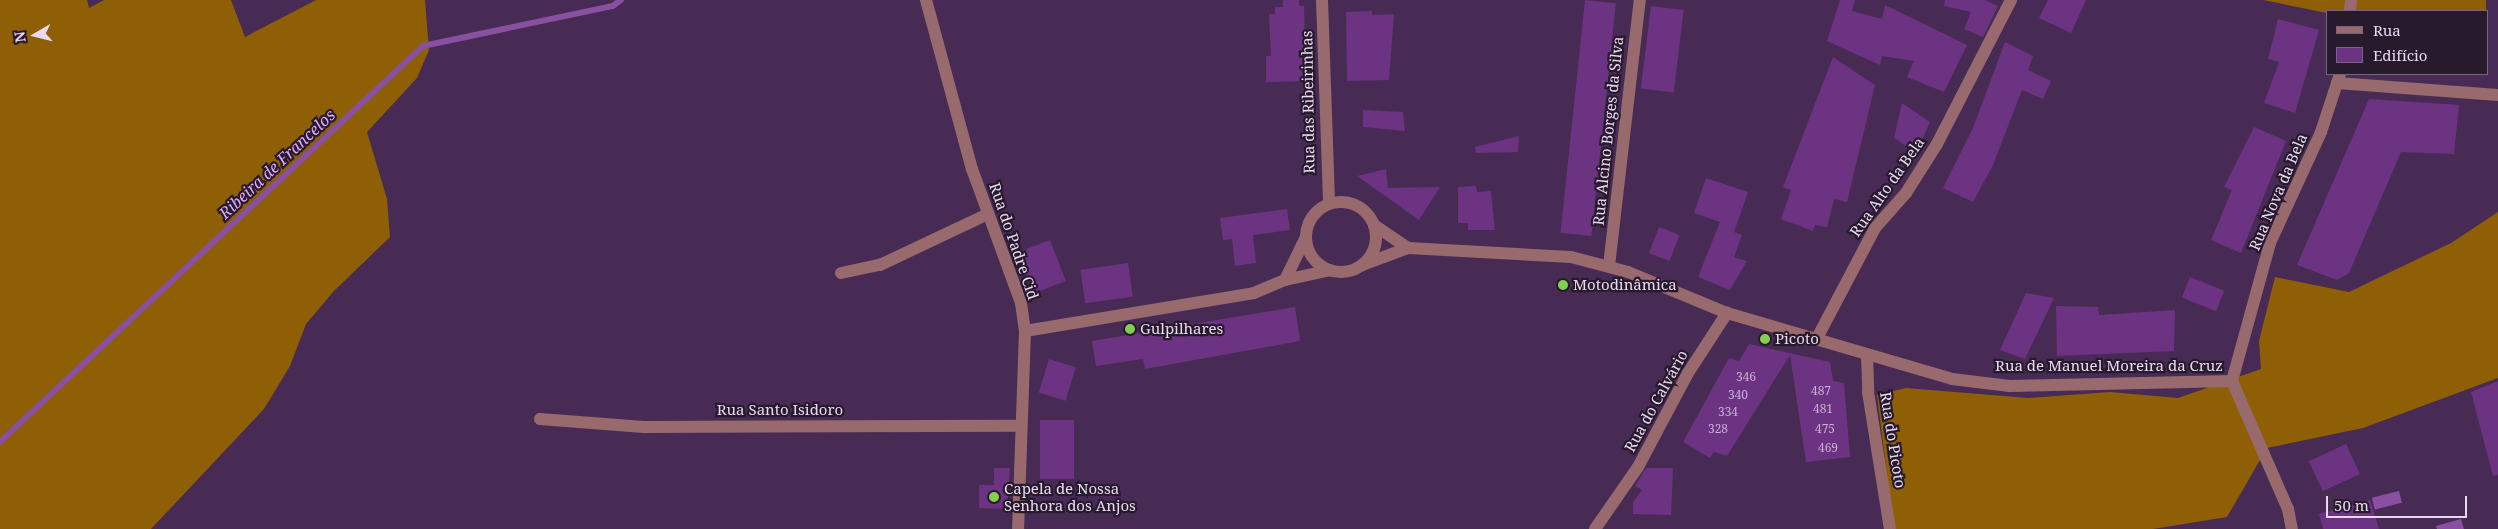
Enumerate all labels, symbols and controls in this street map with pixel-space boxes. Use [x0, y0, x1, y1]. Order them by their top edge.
north arrow [10, 10, 60, 60]
legend [2326, 10, 2488, 75]
text: Rua [2373, 20, 2401, 40]
text: N [9, 30, 30, 44]
street label: Rua das Ribeirinhas [1298, 30, 1318, 174]
street label: Rua Alcino Borges da Silva [1589, 36, 1627, 226]
text: Edifício [2373, 45, 2428, 65]
water label: Ribeira de Francelos [215, 105, 339, 223]
street label: Rua Nova da Bela [2245, 131, 2311, 253]
street label: Rua Alto da Bela [1846, 134, 1928, 240]
street label: Rua do Padre Cid [986, 180, 1042, 302]
place label: Motodinâmica [1573, 276, 1677, 294]
marker: Motodinâmica [1557, 279, 1569, 291]
place label: Gulpilhares [1140, 320, 1223, 338]
marker: Gulpilhares [1124, 323, 1136, 335]
place label: Picoto [1775, 330, 1819, 348]
marker: Picoto [1759, 333, 1771, 345]
street label: Rua do Calvário [1621, 347, 1691, 455]
street label: Rua de Manuel Moreira da Cruz [1995, 357, 2223, 375]
house number: 346 [1736, 370, 1756, 384]
house number: 487 [1811, 384, 1831, 398]
house number: 340 [1728, 388, 1748, 402]
street label: Rua do Picoto [1876, 391, 1910, 489]
street label: Rua Santo Isidoro [717, 401, 843, 419]
house number: 481 [1813, 402, 1833, 416]
house number: 334 [1718, 405, 1738, 419]
house number: 328 [1708, 422, 1728, 436]
house number: 475 [1815, 422, 1835, 436]
house number: 469 [1818, 441, 1838, 455]
place label: Capela de Nossa Senhora dos Anjos [1004, 479, 1136, 514]
scale bar [2328, 486, 2469, 518]
marker: Capela de Nossa Senhora dos Anjos [988, 491, 1000, 503]
text: 50 m [2334, 495, 2369, 515]

